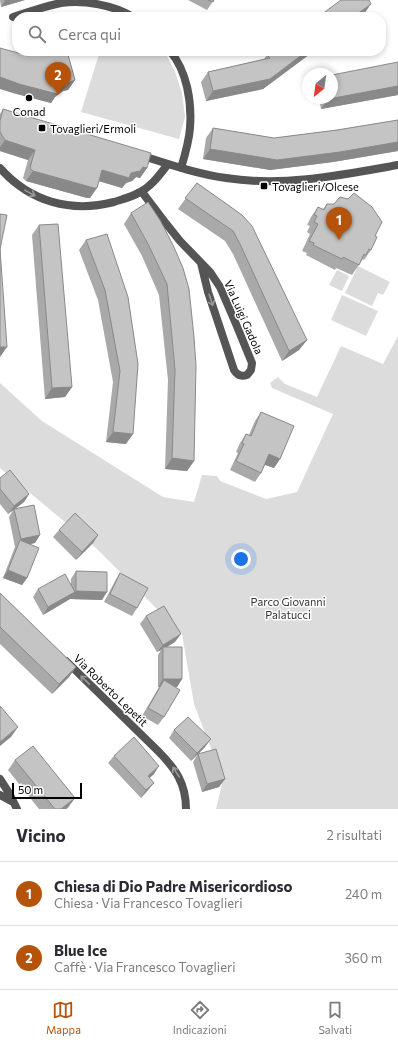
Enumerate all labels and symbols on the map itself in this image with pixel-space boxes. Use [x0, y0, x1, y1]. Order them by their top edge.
pin: 2 [45, 62, 71, 95]
north arrow [302, 68, 338, 104]
marker: Conad [24, 93, 34, 103]
place label: Conad [13, 105, 45, 118]
place label: Tovaglieri/Ermoli [50, 122, 136, 135]
marker: Tovaglieri/Ermoli [37, 123, 47, 133]
place label: Tovaglieri/Olcese [272, 180, 359, 193]
marker: Tovaglieri/Olcese [259, 181, 269, 191]
one-way arrow [24, 189, 36, 197]
pin: 1 [326, 207, 352, 240]
street label: Via Luigi Gadola [222, 278, 266, 356]
one-way arrow [207, 294, 215, 306]
your location [231, 549, 251, 569]
park label: Parco Giovanni Palatucci [251, 595, 326, 621]
street label: Via Roberto Lepetit [71, 651, 151, 729]
one-way arrow [80, 675, 90, 685]
one-way arrow [172, 767, 180, 778]
scale bar [12, 781, 82, 800]

